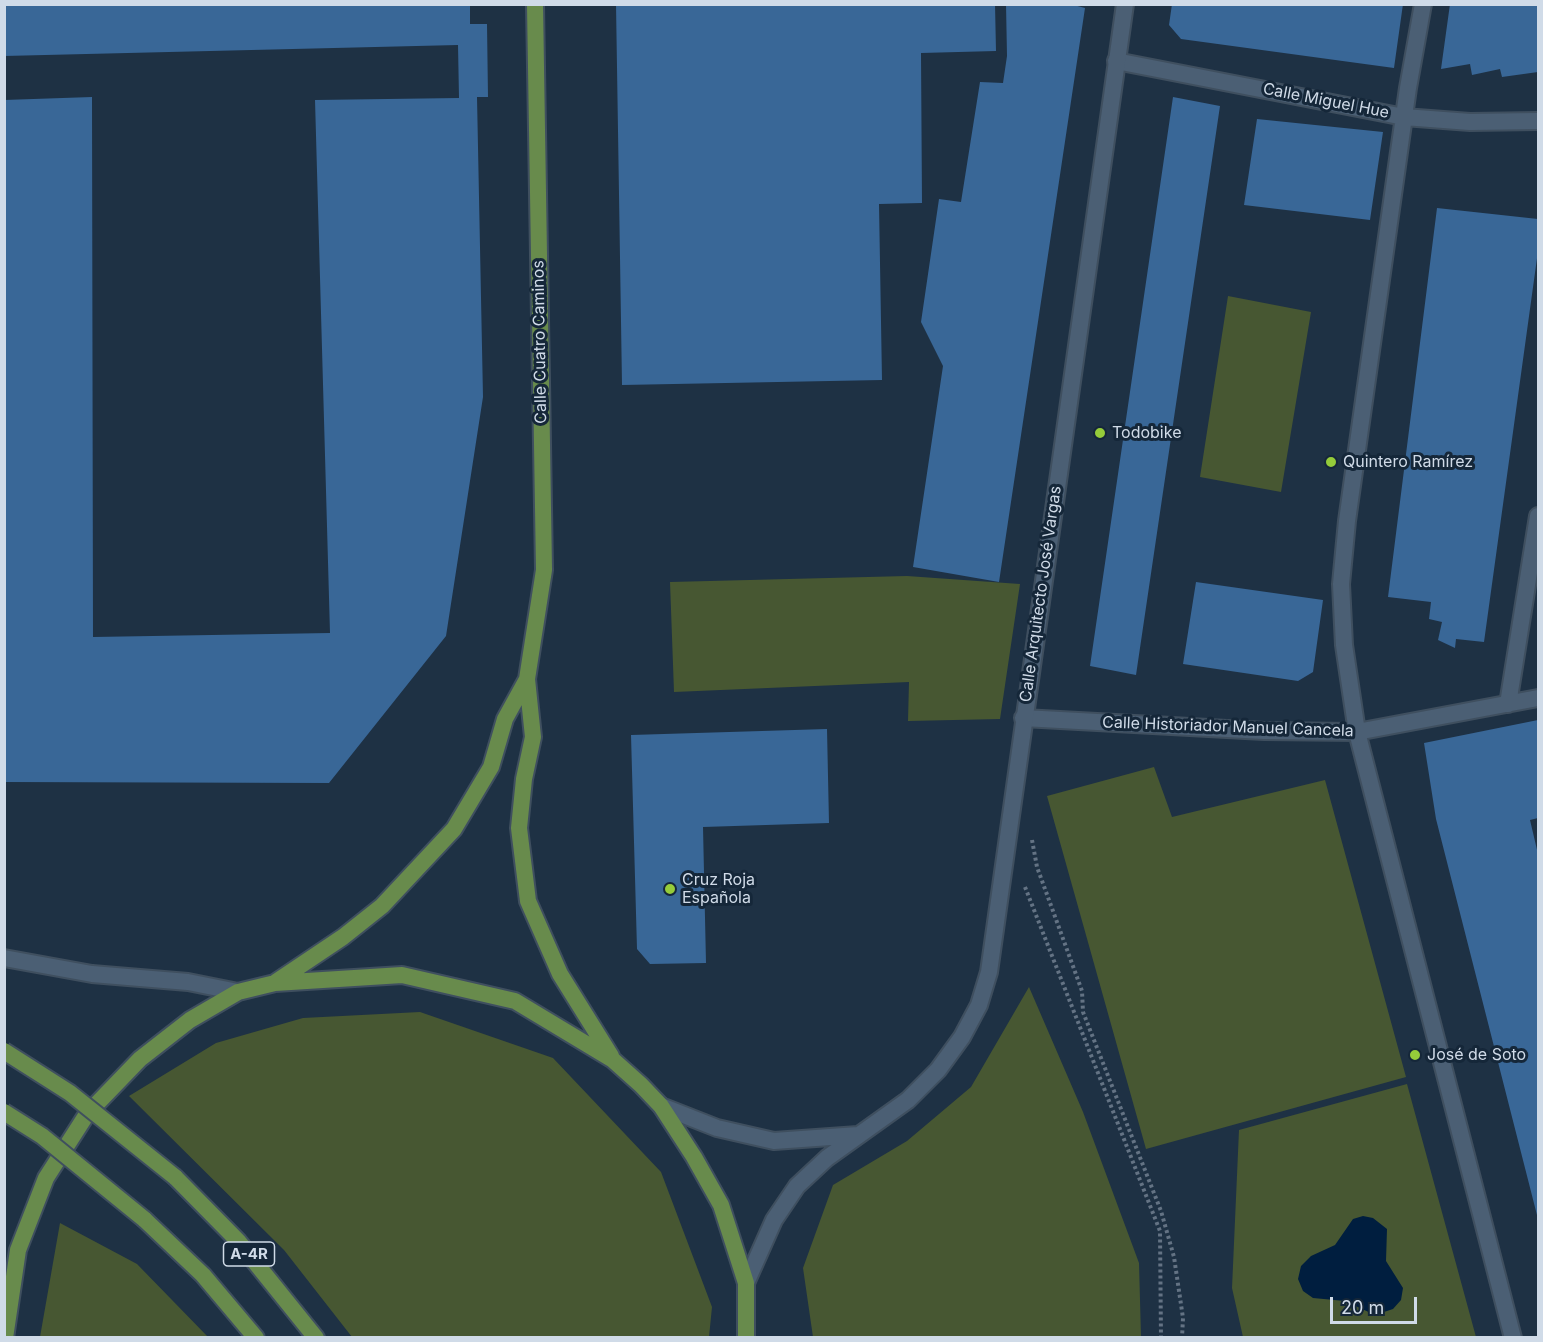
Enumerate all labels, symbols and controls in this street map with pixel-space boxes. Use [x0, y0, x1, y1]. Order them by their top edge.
street label: Calle Miguel Hue [1261, 79, 1391, 123]
street label: Calle Cuatro Caminos [529, 260, 551, 424]
place label: Todobike [1112, 423, 1181, 443]
marker: Todobike [1093, 426, 1107, 440]
place label: Quintero Ramírez [1343, 452, 1473, 472]
marker: Quintero Ramírez [1324, 455, 1338, 469]
street label: Calle Arquitecto José Vargas [1016, 485, 1066, 703]
street label: Calle Historiador Manuel Cancela [1102, 713, 1354, 741]
place label: Cruz Roja Española [682, 870, 755, 908]
marker: Cruz Roja Española [663, 882, 677, 896]
place label: José de Soto [1427, 1045, 1526, 1065]
marker: José de Soto [1408, 1048, 1422, 1062]
road number: A-4R [224, 1242, 274, 1266]
scale bar [1333, 1285, 1420, 1323]
text: 20 m [1341, 1297, 1384, 1318]

